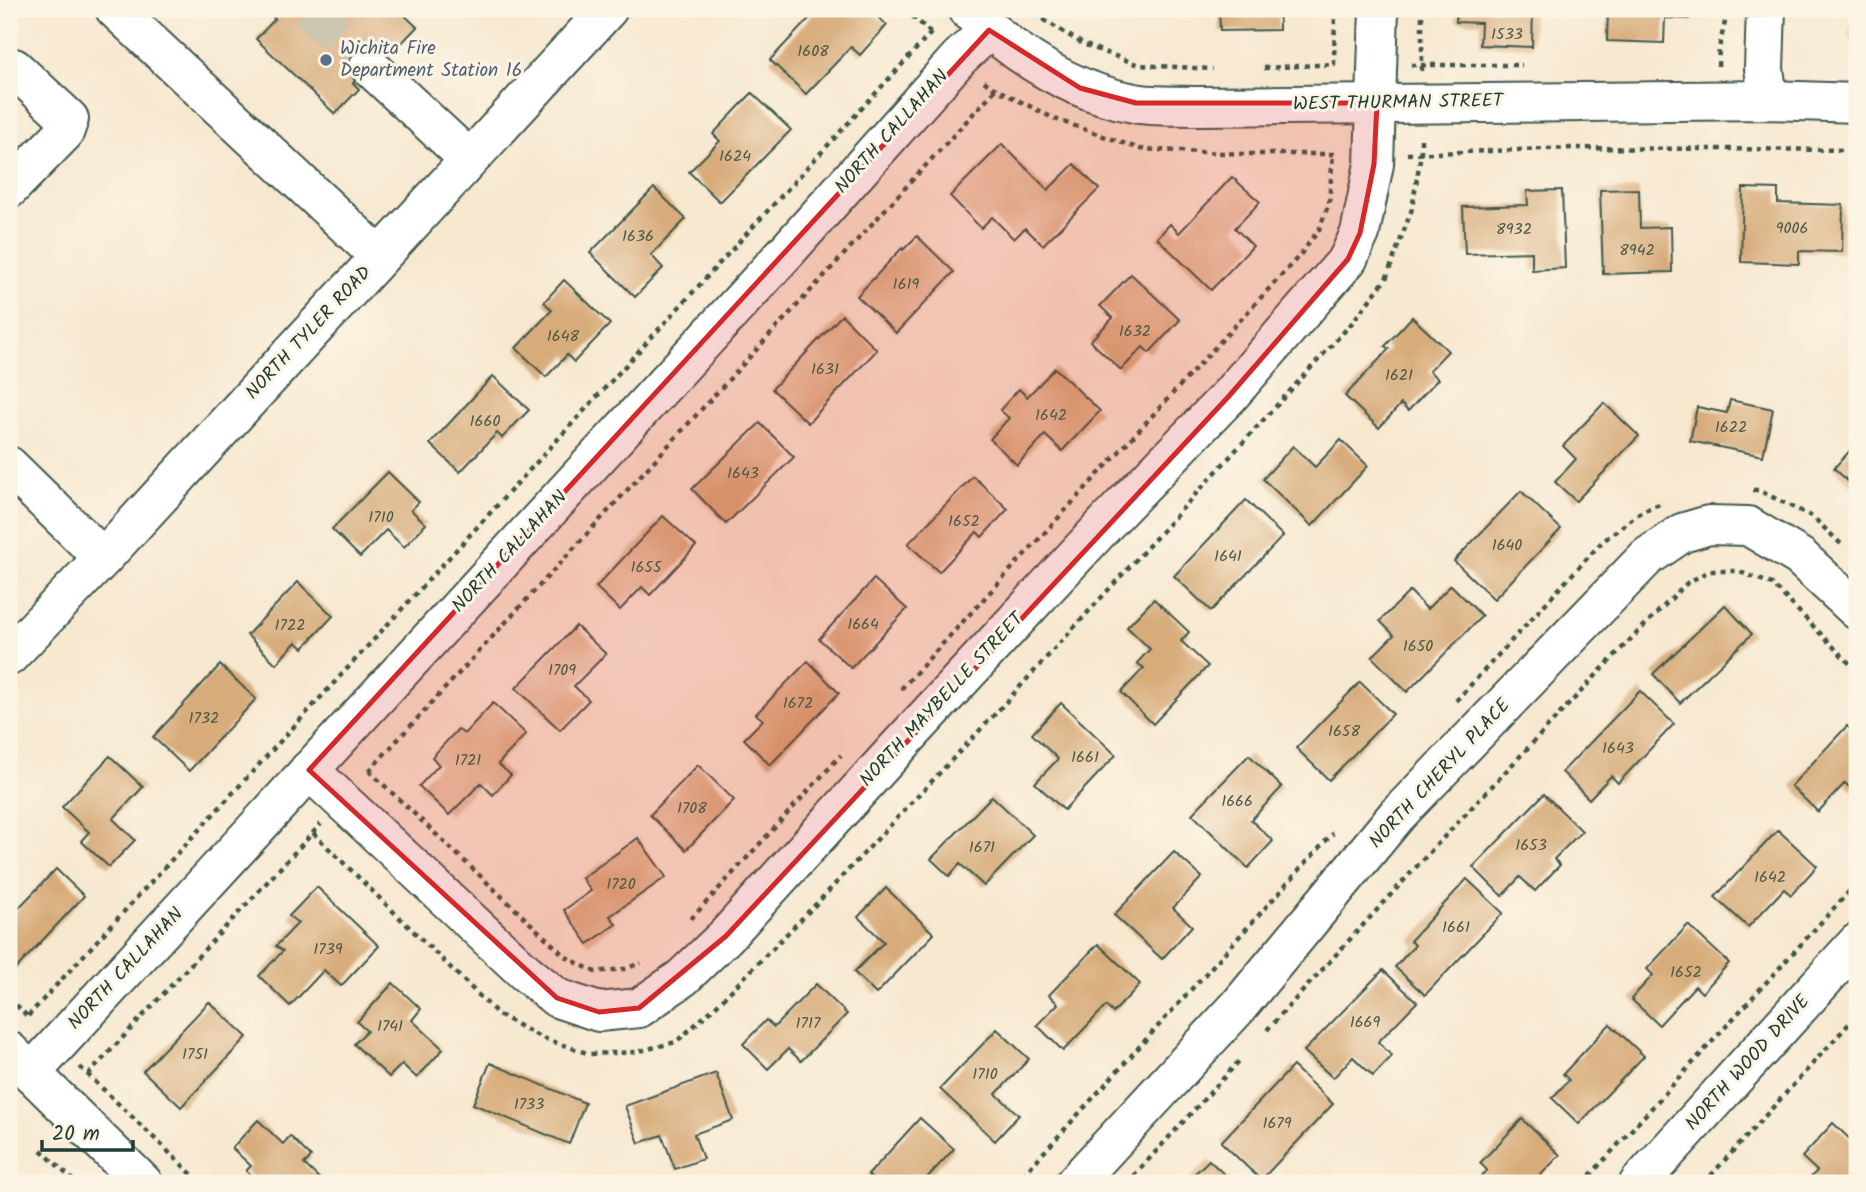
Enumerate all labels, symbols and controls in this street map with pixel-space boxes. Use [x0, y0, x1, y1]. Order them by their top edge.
house number: 1533 [1491, 22, 1523, 47]
place label: Wichita Fire Department Station 16 [340, 34, 522, 86]
house number: 1608 [797, 39, 829, 64]
marker: Wichita Fire Department Station 16 [318, 52, 334, 68]
street label: NORTH CALLAHAN [828, 63, 956, 201]
street label: WEST THURMAN STREET [1293, 86, 1505, 120]
house number: 1624 [719, 144, 751, 169]
house number: 9006 [1776, 216, 1808, 241]
house number: 8932 [1496, 217, 1532, 242]
house number: 1636 [622, 224, 654, 249]
house number: 8942 [1619, 238, 1655, 263]
street label: NORTH TYLER ROAD [239, 259, 379, 407]
house number: 1619 [893, 272, 920, 297]
house number: 1632 [1119, 319, 1151, 344]
house number: 1648 [547, 324, 580, 349]
house number: 1631 [811, 357, 839, 382]
house number: 1621 [1385, 363, 1413, 388]
house number: 1642 [1035, 403, 1067, 428]
house number: 1660 [470, 409, 500, 434]
house number: 1622 [1715, 415, 1747, 440]
house number: 1643 [727, 461, 759, 486]
street label: NORTH CALLAHAN [445, 484, 575, 620]
house number: 1710 [368, 505, 394, 530]
house number: 1652 [948, 509, 980, 534]
house number: 1640 [1492, 533, 1522, 558]
house number: 1641 [1214, 544, 1242, 569]
house number: 1655 [630, 555, 663, 580]
street label: NORTH MAYBELLE STREET [853, 604, 1033, 794]
house number: 1664 [847, 612, 879, 637]
house number: 1722 [275, 613, 306, 638]
house number: 1650 [1403, 634, 1433, 659]
house number: 1709 [548, 658, 576, 683]
house number: 1672 [783, 691, 813, 716]
street label: NORTH CHERYL PLACE [1362, 691, 1518, 856]
house number: 1732 [189, 706, 219, 731]
house number: 1658 [1328, 719, 1360, 744]
house number: 1643 [1602, 736, 1634, 761]
house number: 1661 [1071, 745, 1099, 770]
house number: 1721 [455, 748, 481, 773]
house number: 1666 [1221, 789, 1253, 814]
house number: 1708 [677, 796, 707, 821]
house number: 1653 [1515, 833, 1547, 858]
house number: 1671 [969, 835, 995, 860]
house number: 1642 [1754, 865, 1786, 890]
house number: 1720 [606, 872, 636, 897]
street label: NORTH CALLAHAN [61, 901, 191, 1037]
house number: 1661 [1442, 915, 1470, 940]
house number: 1739 [313, 937, 343, 962]
house number: 1652 [1670, 960, 1702, 985]
street label: NORTH WOOD DRIVE [1678, 987, 1818, 1138]
house number: 1669 [1350, 1010, 1381, 1035]
house number: 1717 [796, 1011, 821, 1036]
house number: 1741 [377, 1014, 403, 1039]
house number: 1751 [182, 1042, 208, 1067]
house number: 1710 [972, 1062, 998, 1087]
house number: 1733 [514, 1092, 544, 1117]
scale bar [42, 1108, 133, 1152]
house number: 1679 [1262, 1111, 1292, 1136]
text: 20 m [52, 1118, 100, 1151]

